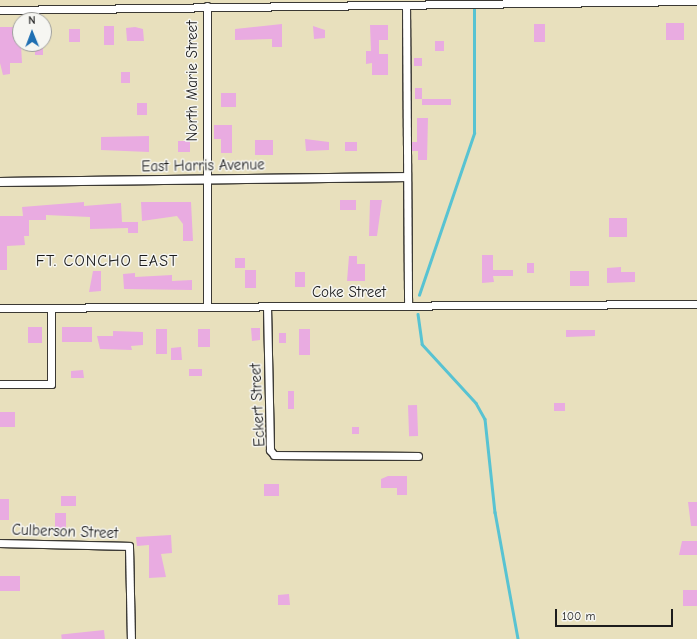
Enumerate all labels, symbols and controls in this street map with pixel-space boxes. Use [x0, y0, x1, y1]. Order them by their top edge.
north arrow [12, 12, 52, 52]
text: N [28, 14, 36, 27]
street label: North Marie Street [184, 21, 202, 141]
street label: East Harris Avenue [141, 156, 265, 176]
district label: FT. CONCHO EAST [36, 251, 178, 271]
street label: Coke Street [312, 284, 386, 302]
street label: Eckert Street [247, 363, 269, 447]
street label: Culberson Street [11, 521, 119, 543]
scale bar [557, 601, 675, 627]
text: 100 m [562, 609, 595, 623]

